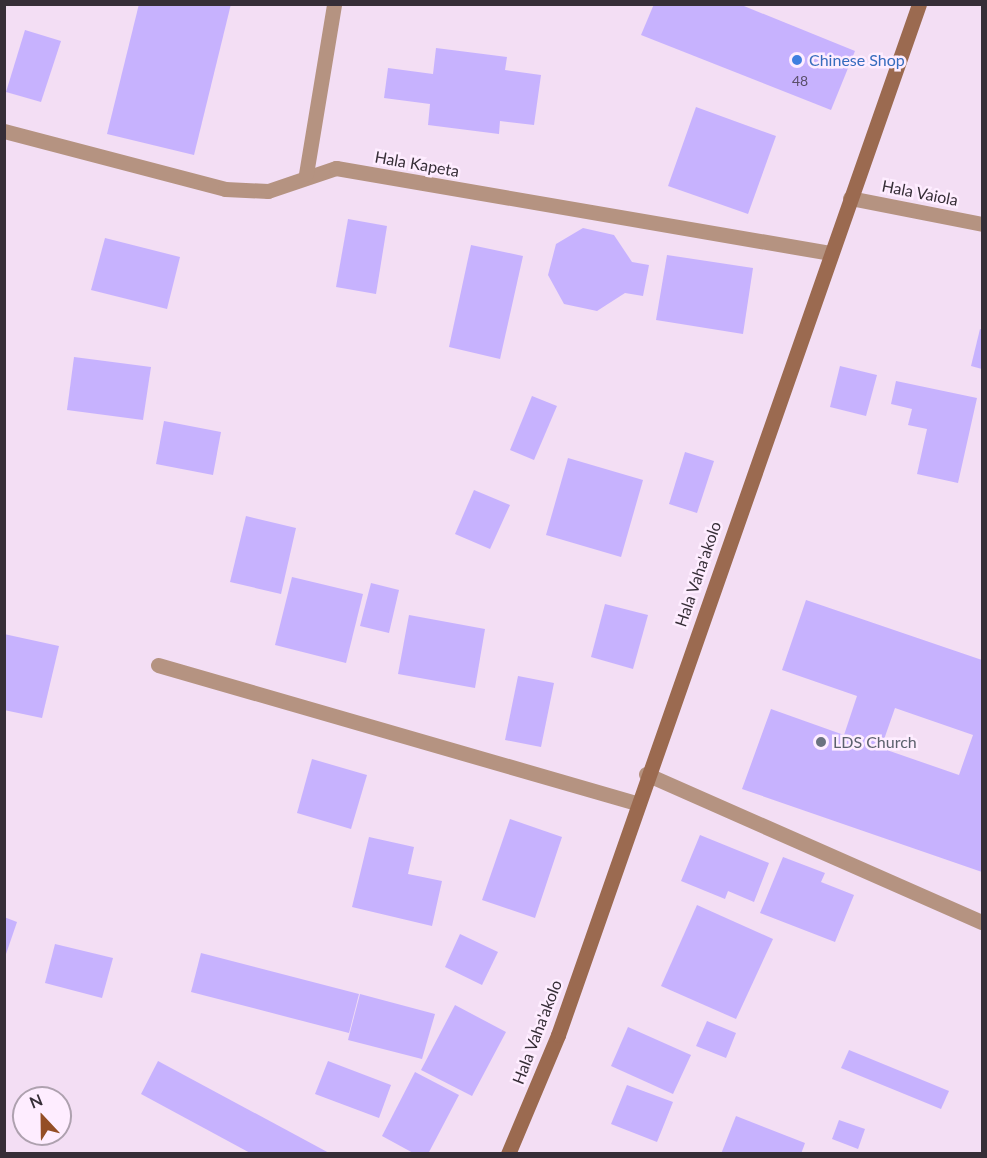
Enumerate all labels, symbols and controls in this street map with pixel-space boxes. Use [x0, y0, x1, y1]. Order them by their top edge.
place label: Chinese Shop [809, 50, 905, 70]
marker: Chinese Shop [790, 53, 804, 67]
house number: 48 [792, 73, 808, 89]
street label: Hala Kapeta [373, 147, 461, 181]
street label: Hala Vaiola [880, 176, 960, 210]
street label: Hala Vaha'akolo [671, 519, 725, 629]
place label: LDS Church [833, 732, 917, 752]
marker: LDS Church [814, 735, 828, 749]
street label: Hala Vaha'akolo [508, 977, 566, 1087]
north arrow [12, 1086, 72, 1146]
text: N [27, 1090, 45, 1112]

